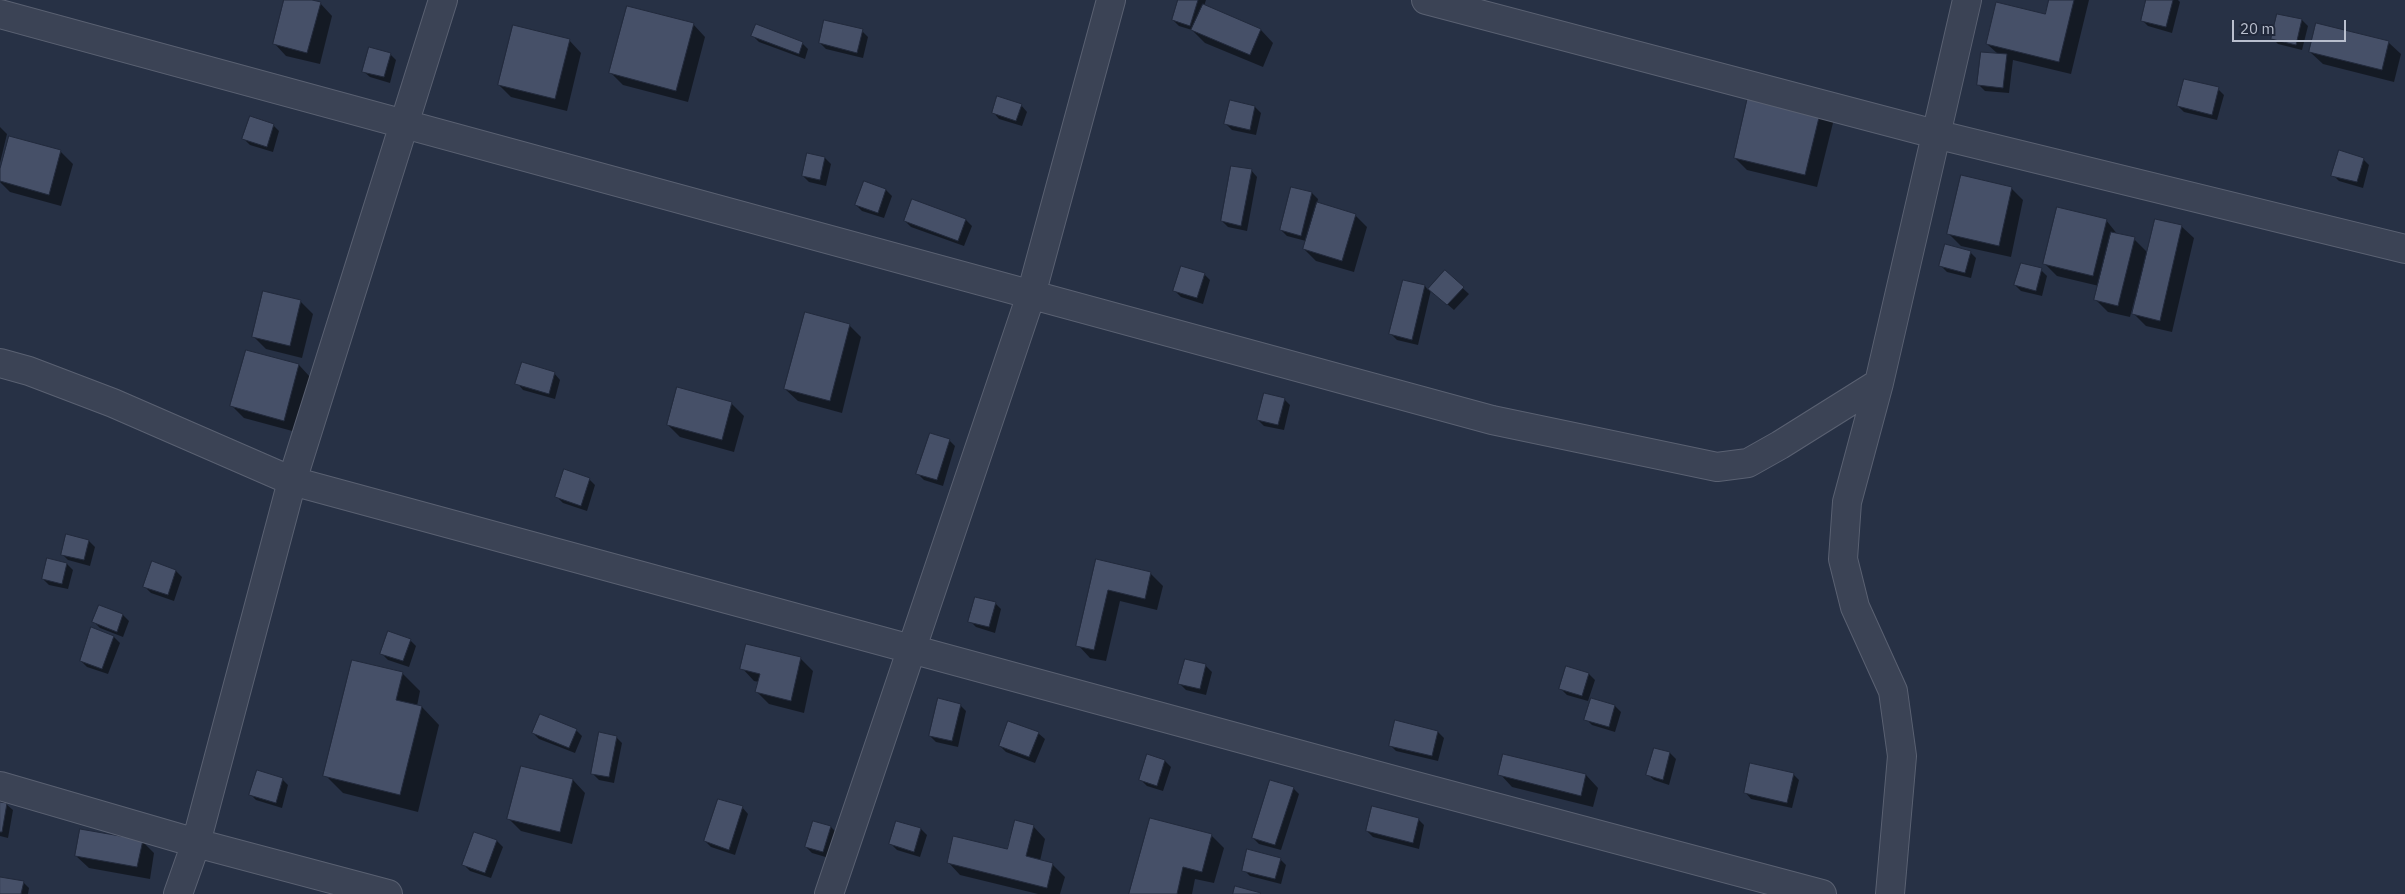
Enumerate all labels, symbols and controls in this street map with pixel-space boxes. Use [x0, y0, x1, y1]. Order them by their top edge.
scale bar [2235, 10, 2349, 42]
text: 20 m [2240, 19, 2275, 38]

